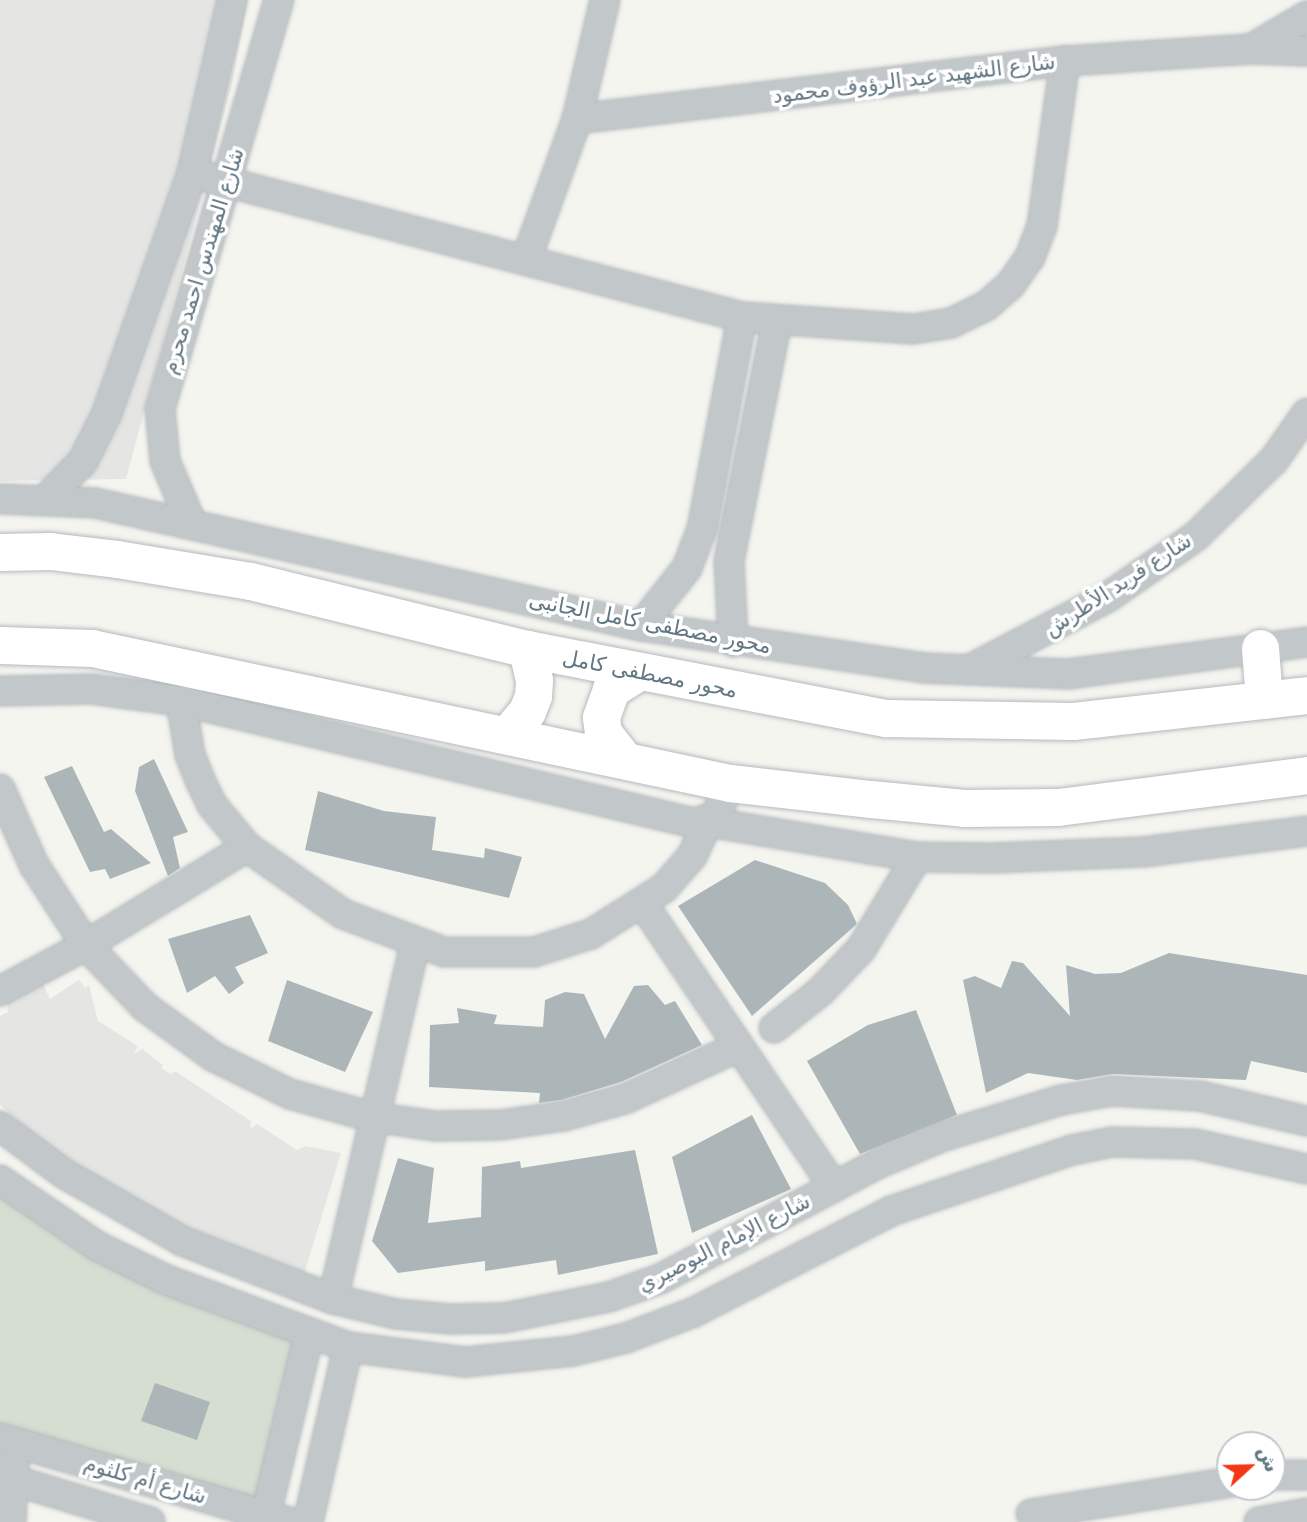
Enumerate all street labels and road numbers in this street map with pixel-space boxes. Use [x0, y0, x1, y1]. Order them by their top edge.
street label: شارع الشهيد عبد الرؤوف محمود [771, 49, 1057, 109]
street label: شارع المهندس احمد محرم [157, 145, 249, 377]
street label: شارع فريد الأطرش [1040, 528, 1196, 642]
street label: محور مصطفى كامل الجانبى [527, 587, 773, 659]
street label: محور مصطفى كامل [560, 645, 740, 703]
street label: شارع الإمام البوصيري [634, 1189, 814, 1297]
street label: شارع أم كلثوم [81, 1451, 209, 1509]

